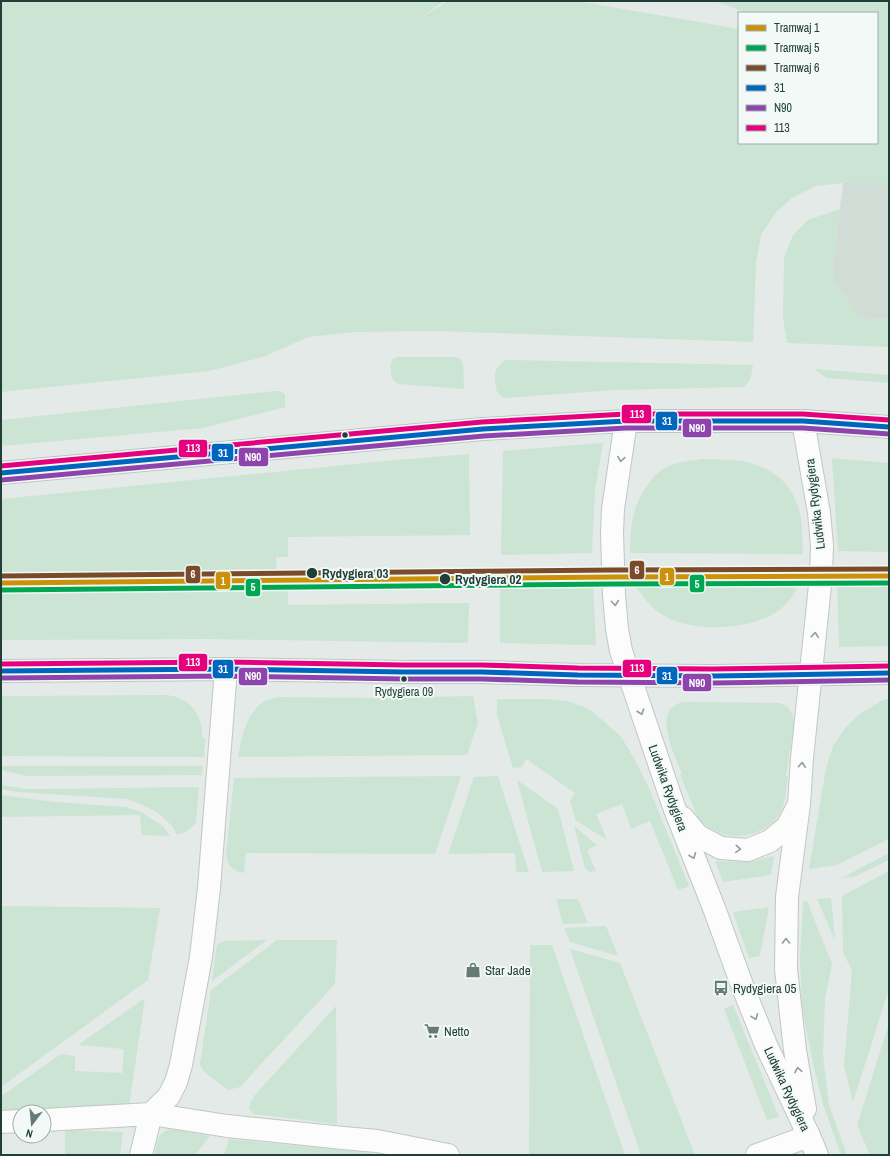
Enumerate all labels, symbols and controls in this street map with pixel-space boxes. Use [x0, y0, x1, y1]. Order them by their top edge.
legend [738, 12, 878, 144]
text: Tramwaj 1 [774, 20, 820, 36]
text: Tramwaj 5 [774, 40, 820, 56]
text: Tramwaj 6 [774, 60, 820, 76]
text: 31 [774, 80, 785, 96]
text: N90 [774, 100, 792, 116]
text: 113 [774, 120, 790, 136]
line badge: 113 [621, 404, 652, 424]
text: 113 [630, 407, 644, 421]
line badge: 31 [655, 411, 678, 431]
text: 31 [662, 414, 672, 428]
line badge: N90 [682, 418, 712, 438]
text: N90 [689, 421, 705, 435]
unlabelled marker [340, 430, 350, 440]
line badge: 113 [178, 439, 208, 458]
text: 113 [186, 441, 200, 455]
line badge: 31 [211, 443, 234, 462]
text: 31 [218, 446, 228, 460]
line badge: N90 [238, 447, 269, 467]
text: N90 [245, 450, 261, 464]
one-way arrow [617, 456, 626, 462]
street label: Ludwika Rydygiera [801, 458, 829, 550]
line badge: 6 [629, 560, 645, 580]
text: 6 [634, 563, 640, 577]
line badge: 6 [185, 565, 201, 584]
place label: Rydygiera 03 [322, 565, 388, 582]
marker: Rydygiera 03 [305, 566, 319, 580]
text: 6 [190, 567, 196, 581]
line badge: 1 [659, 567, 675, 586]
text: 1 [664, 570, 670, 584]
line badge: 1 [215, 571, 231, 590]
place label: Rydygiera 02 [455, 571, 521, 588]
marker: Rydygiera 02 [438, 572, 452, 586]
text: 1 [220, 574, 226, 588]
line badge: 5 [689, 574, 705, 593]
text: 5 [694, 577, 700, 591]
line badge: 5 [245, 578, 261, 597]
text: 5 [250, 580, 256, 594]
one-way arrow [610, 600, 619, 606]
one-way arrow [810, 632, 819, 639]
line badge: 113 [178, 653, 208, 672]
text: 113 [186, 655, 200, 669]
line badge: 31 [212, 659, 234, 679]
line badge: 113 [622, 659, 652, 678]
text: 113 [630, 661, 644, 675]
text: 31 [218, 662, 228, 676]
line badge: 31 [656, 666, 678, 685]
line badge: N90 [238, 667, 268, 686]
text: N90 [245, 669, 261, 683]
text: 31 [662, 669, 672, 683]
line badge: N90 [682, 673, 712, 692]
marker: Rydygiera 09 [399, 674, 409, 684]
text: N90 [689, 676, 705, 690]
place label: Rydygiera 09 [375, 684, 433, 700]
one-way arrow [636, 709, 645, 716]
street label: Ludwika Rydygiera [644, 742, 692, 834]
one-way arrow [797, 762, 806, 768]
one-way arrow [735, 845, 741, 854]
one-way arrow [689, 853, 697, 860]
one-way arrow [782, 938, 790, 944]
shop icon: Star Jade [464, 961, 482, 979]
place label: Star Jade [485, 962, 531, 979]
bus stop icon: Rydygiera 05 [712, 979, 730, 997]
place label: Rydygiera 05 [733, 980, 796, 997]
one-way arrow [750, 1012, 758, 1020]
supermarket icon: Netto [423, 1022, 441, 1040]
place label: Netto [444, 1023, 470, 1040]
street label: Ludwika Rydygiera [760, 1044, 814, 1134]
one-way arrow [794, 1067, 803, 1073]
north arrow [12, 1104, 52, 1144]
text: N [24, 1126, 34, 1141]

